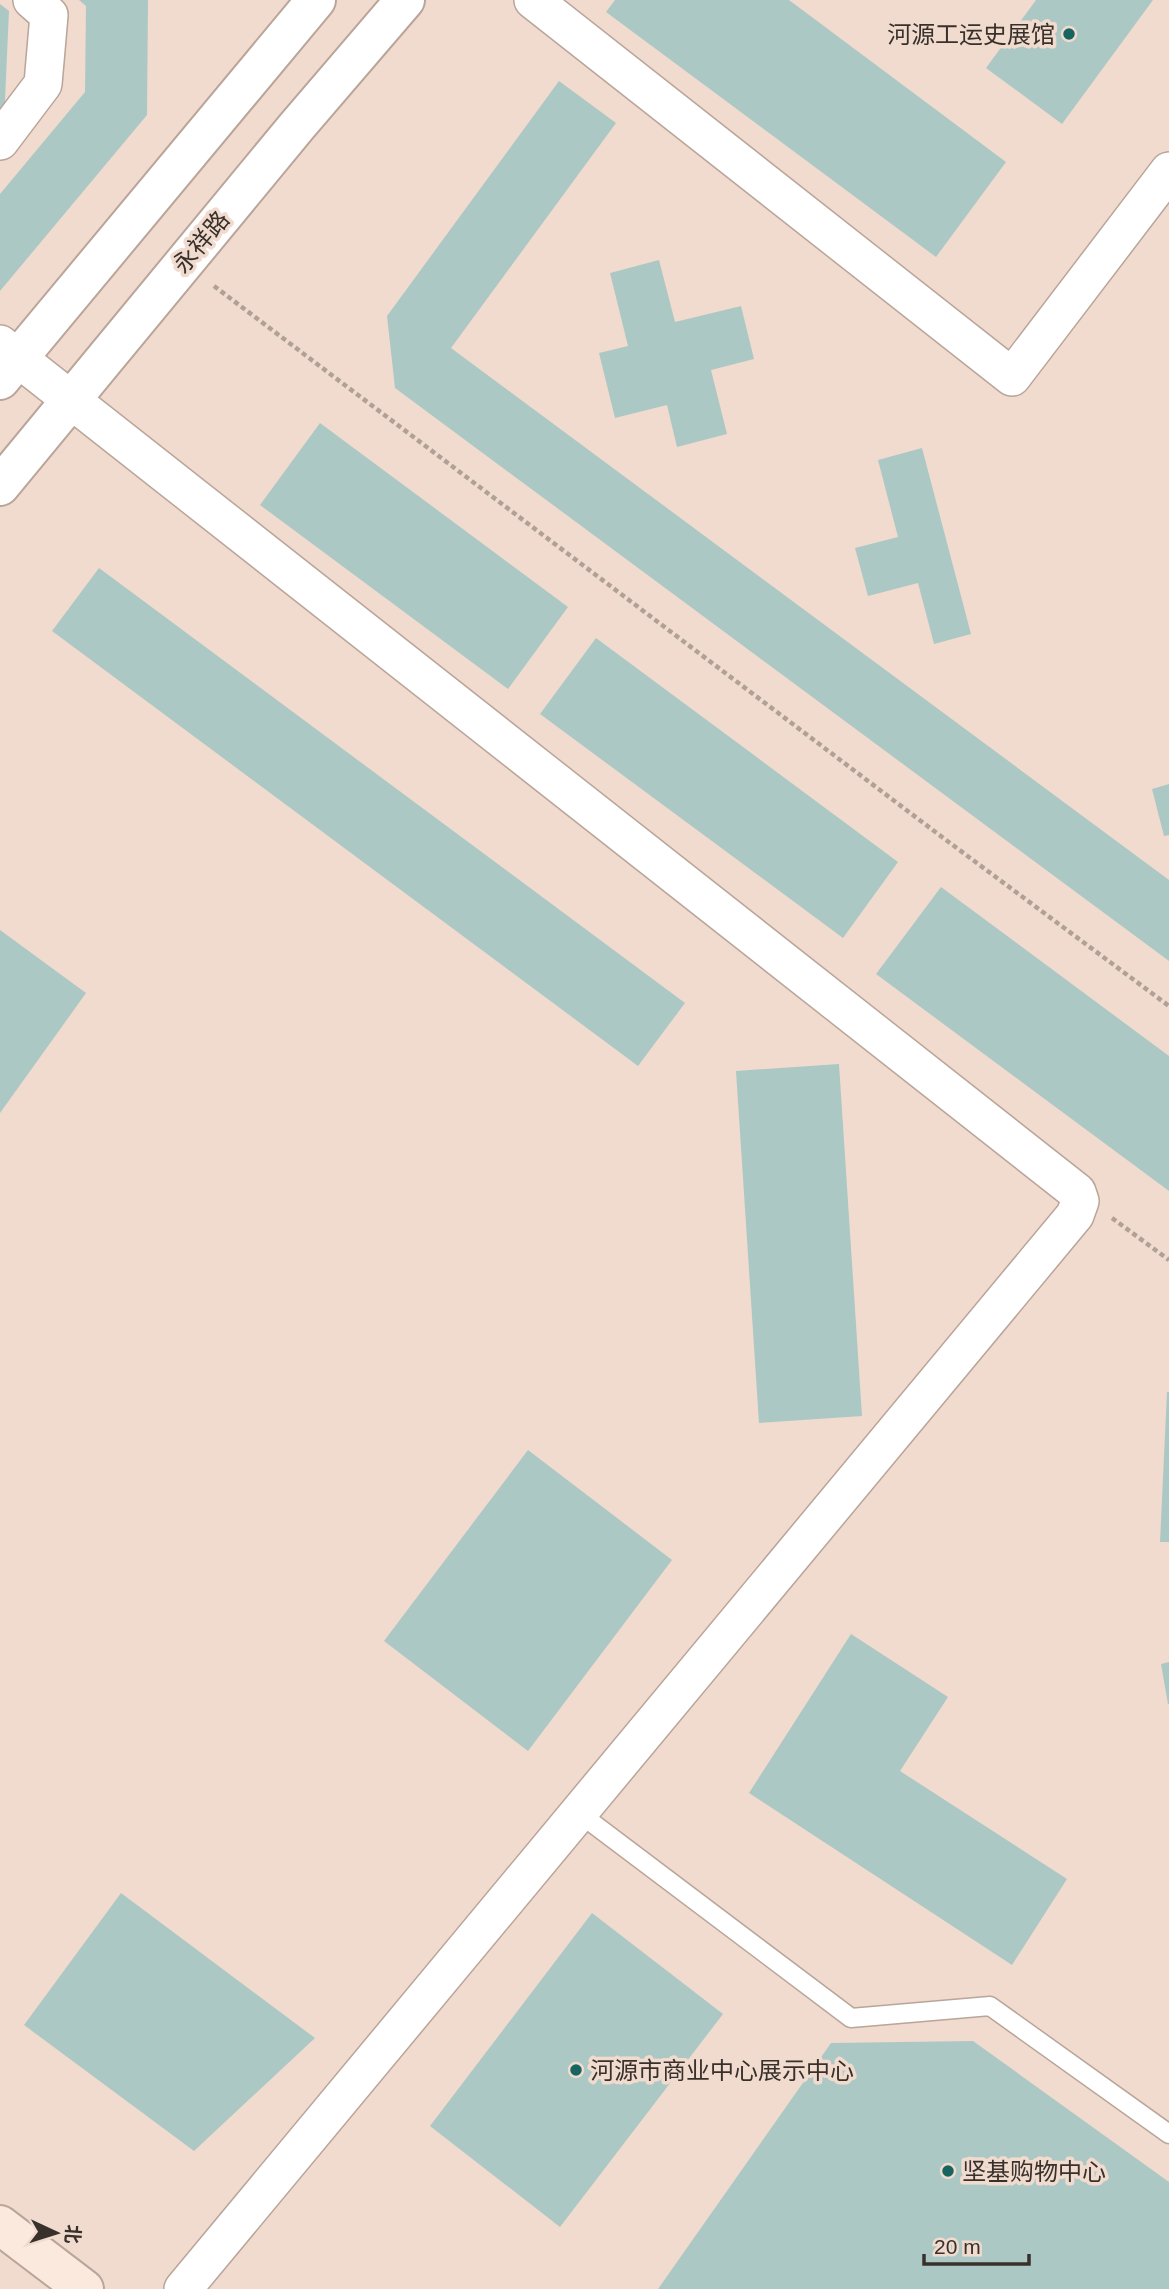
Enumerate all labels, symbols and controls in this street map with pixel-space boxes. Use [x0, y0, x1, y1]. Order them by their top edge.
place label: 河源工运史展馆 [887, 21, 1055, 48]
marker: 河源工运史展馆 [1061, 26, 1077, 42]
street label: 永祥路 [168, 206, 234, 278]
place label: 河源市商业中心展示中心 [590, 2057, 854, 2084]
marker: 河源市商业中心展示中心 [568, 2062, 584, 2078]
place label: 坚基购物中心 [962, 2158, 1106, 2185]
marker: 坚基购物中心 [940, 2163, 956, 2179]
north arrow [21, 2198, 91, 2268]
scale bar [924, 2222, 1029, 2266]
text: 北 [61, 2224, 84, 2244]
text: 20 m [934, 2235, 981, 2258]

